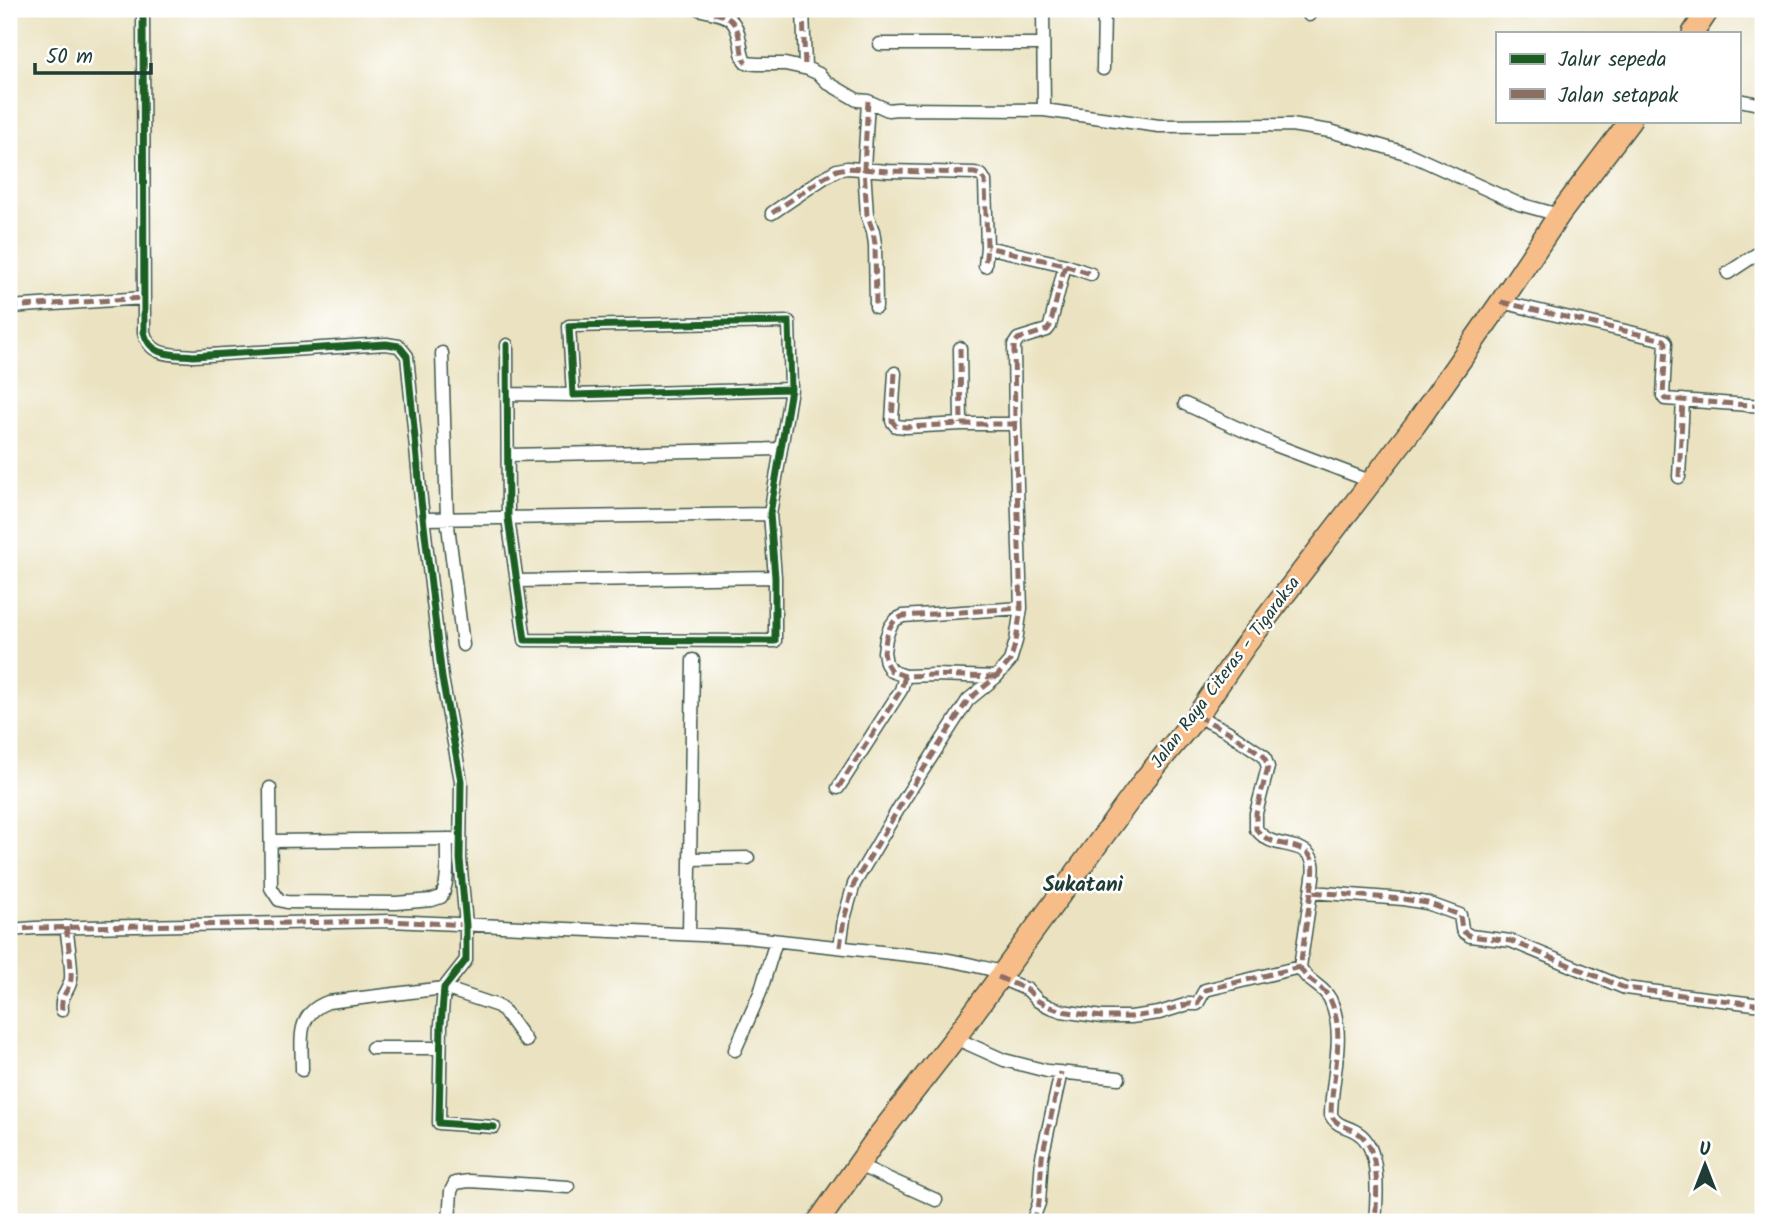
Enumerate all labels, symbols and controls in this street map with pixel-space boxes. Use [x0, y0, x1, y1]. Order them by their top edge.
scale bar [35, 32, 150, 76]
legend [1496, 32, 1740, 122]
text: 50 m [46, 41, 93, 74]
text: Jalur sepeda [1558, 44, 1667, 77]
text: Jalan setapak [1558, 80, 1679, 113]
street label: Jalan Raya Citeras - Tigaraksa [1144, 571, 1308, 775]
district label: Sukatani [1043, 869, 1124, 902]
north arrow [1670, 1130, 1740, 1200]
text: U [1699, 1135, 1711, 1165]

